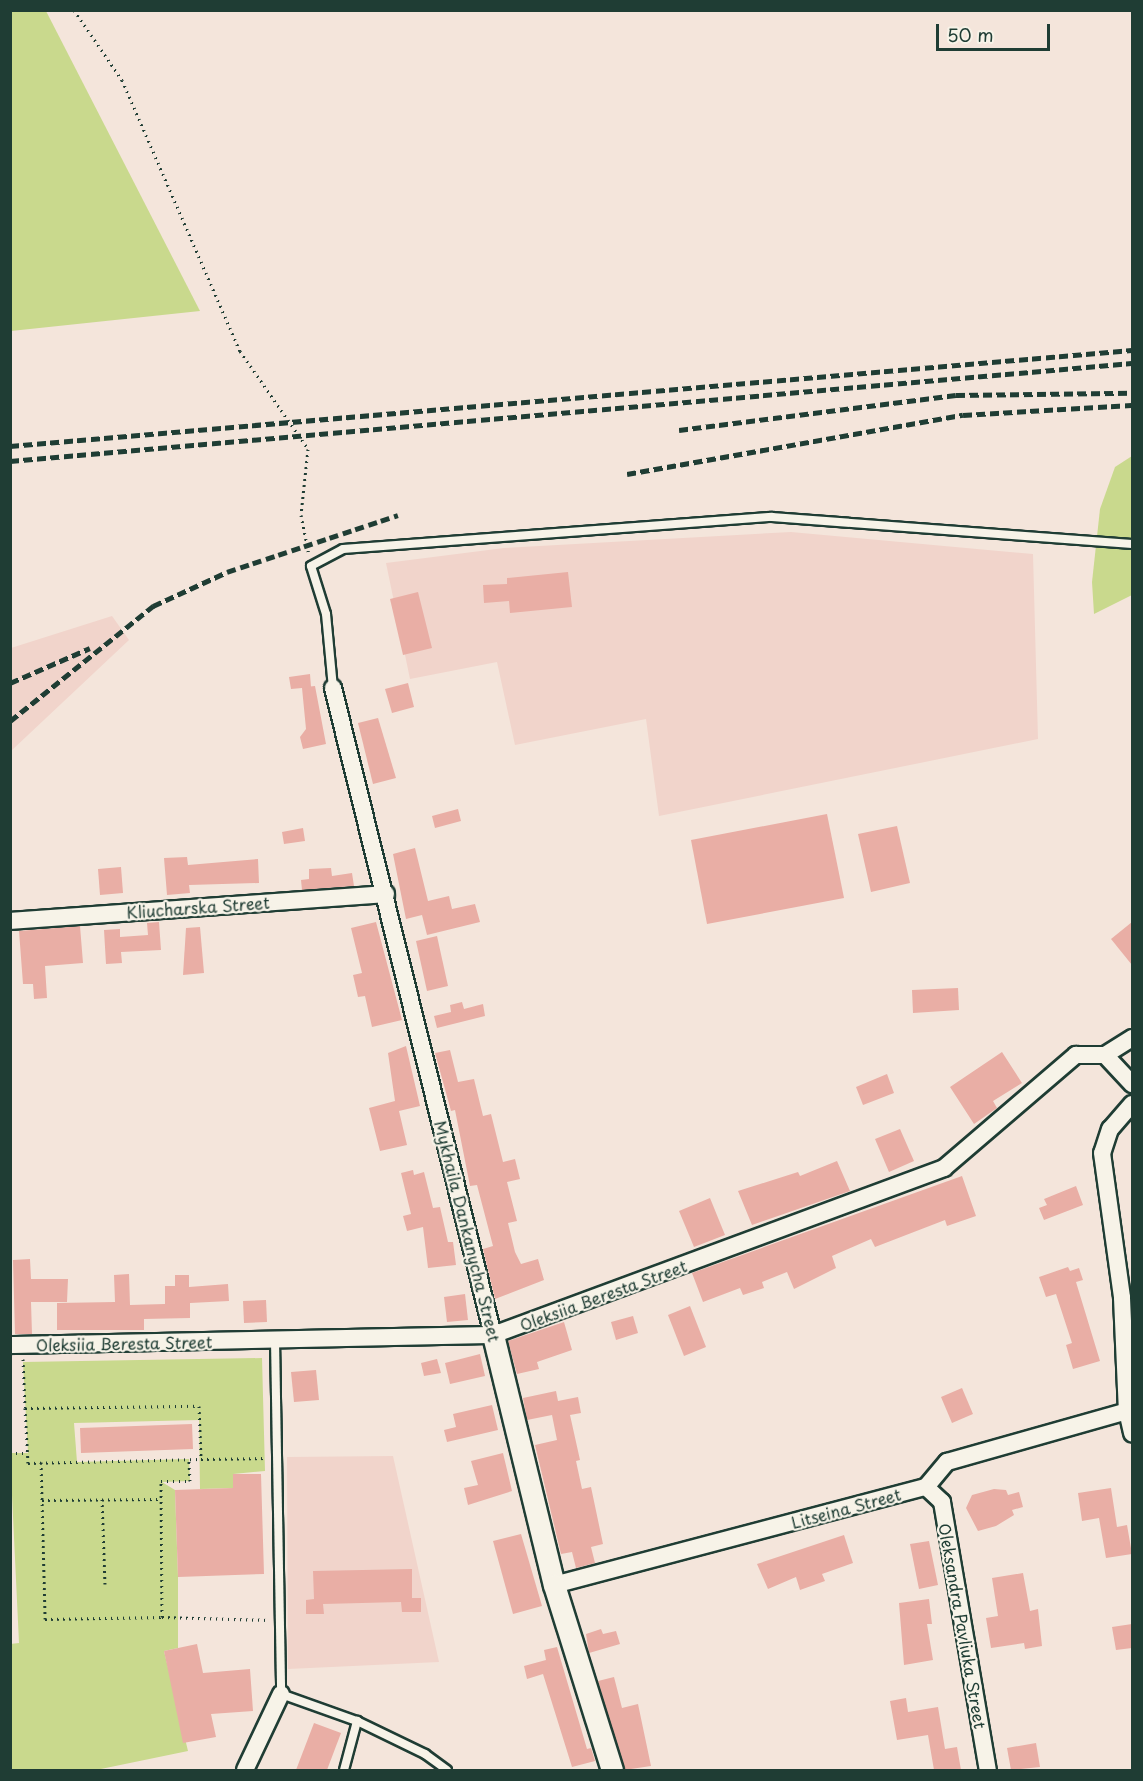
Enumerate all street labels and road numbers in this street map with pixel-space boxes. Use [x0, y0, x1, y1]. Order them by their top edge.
street label: Kliucharska Street [125, 892, 271, 922]
street label: Mykhaila Dankanycha Street [431, 1118, 505, 1344]
street label: Oleksiia Beresta Street [516, 1255, 690, 1335]
street label: Oleksiia Beresta Street [35, 1332, 213, 1354]
street label: Litseina Street [789, 1484, 903, 1532]
street label: Oleksandra Pavliuka Street [935, 1521, 991, 1731]

